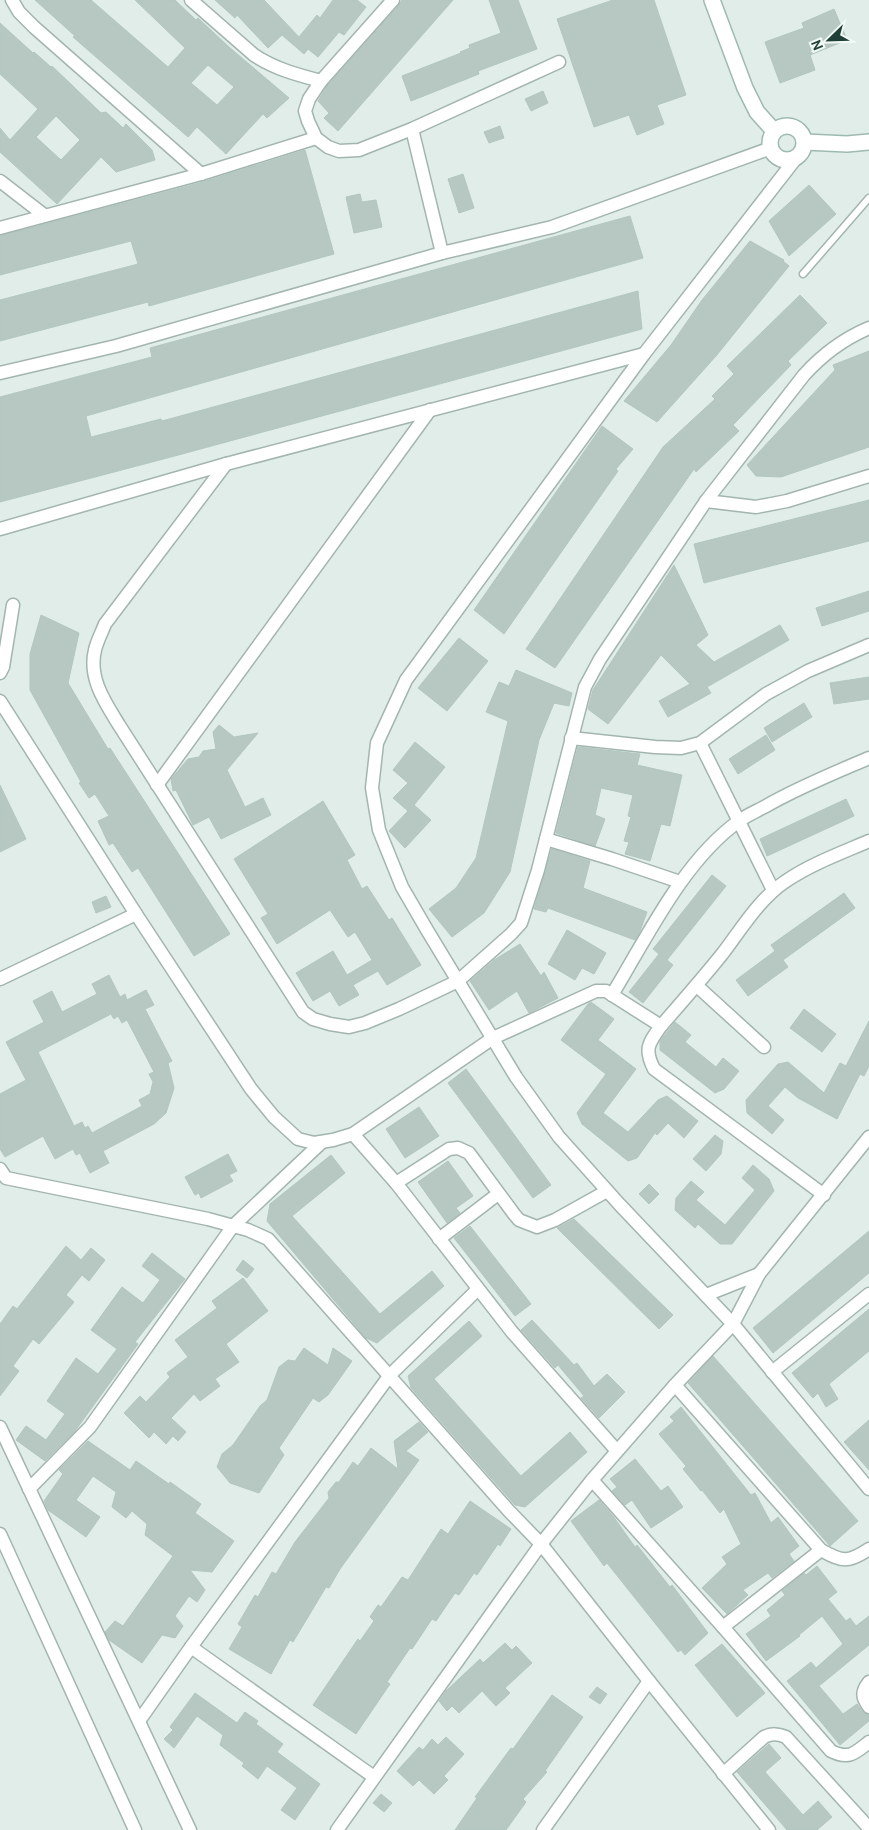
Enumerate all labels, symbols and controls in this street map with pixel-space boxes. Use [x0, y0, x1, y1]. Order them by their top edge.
north arrow [804, 15, 854, 65]
text: N [807, 37, 827, 53]

